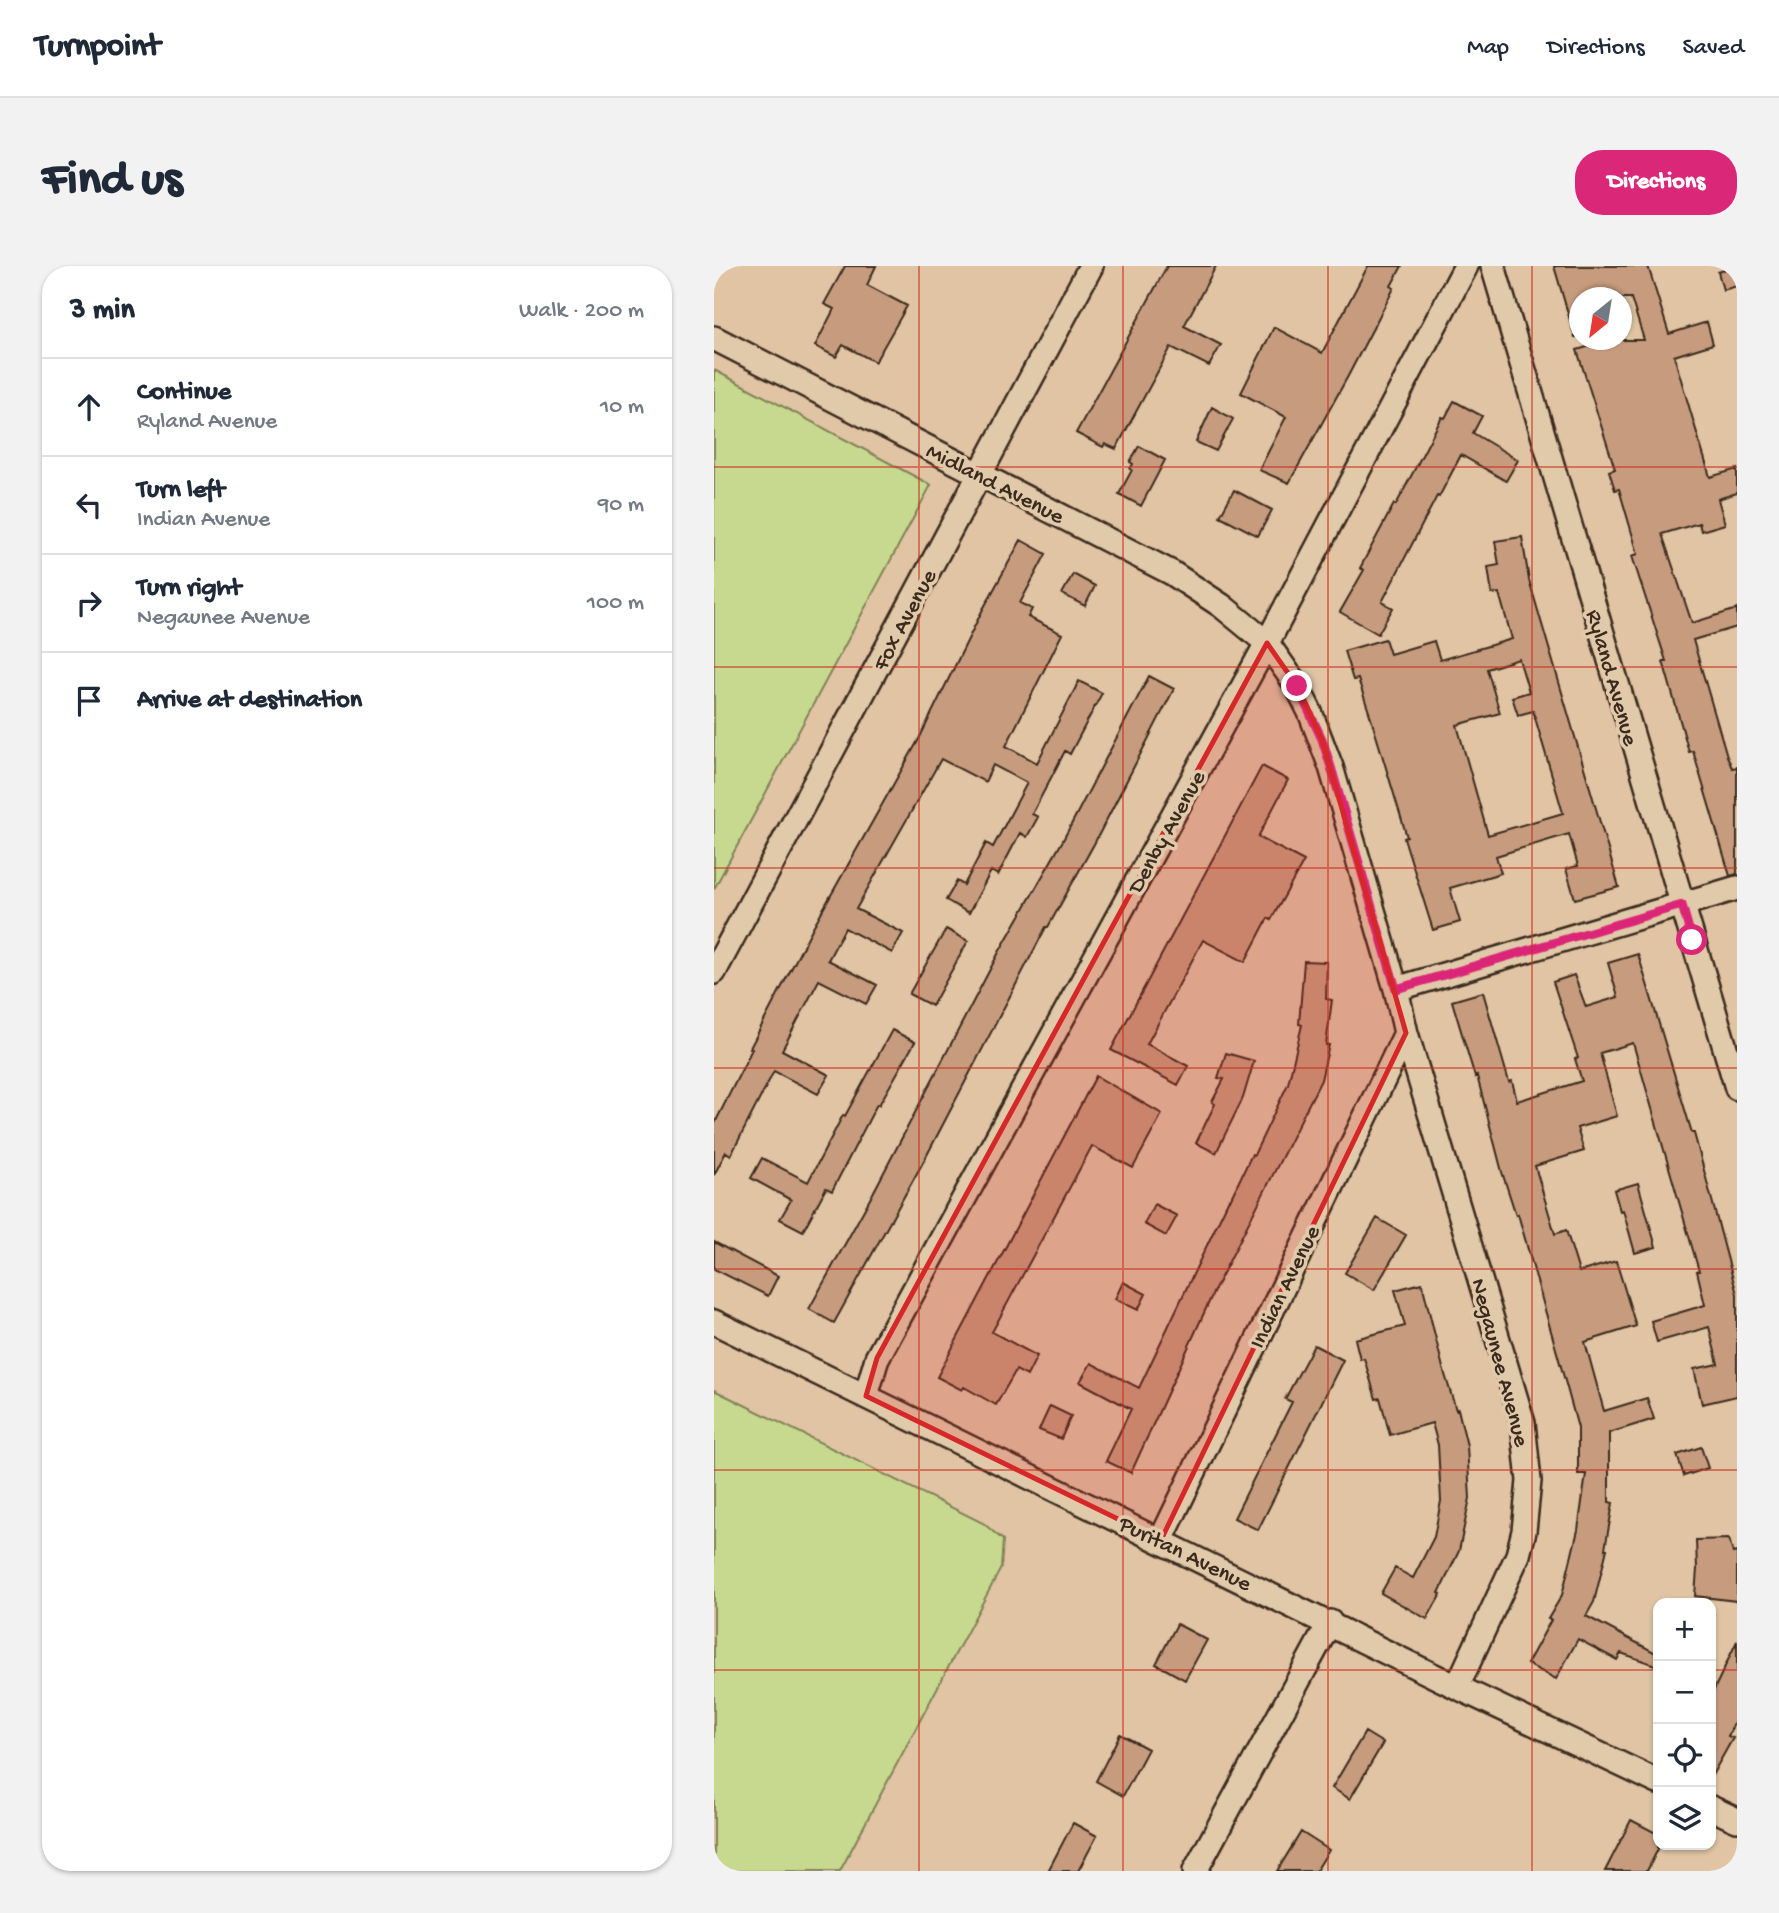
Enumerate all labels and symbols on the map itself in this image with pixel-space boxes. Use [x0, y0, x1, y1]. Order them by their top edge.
north arrow [1569, 287, 1632, 350]
street label: Midland Avenue [921, 439, 1069, 532]
street label: Fox Avenue [868, 565, 944, 677]
street label: Ryland Avenue [1578, 607, 1643, 750]
route end [1281, 670, 1312, 701]
street label: Denby Avenue [1122, 766, 1213, 900]
route start [1676, 924, 1707, 955]
street label: Indian Avenue [1245, 1221, 1328, 1353]
street label: Negaunee Avenue [1463, 1276, 1534, 1451]
street label: Puritan Avenue [1113, 1511, 1256, 1599]

